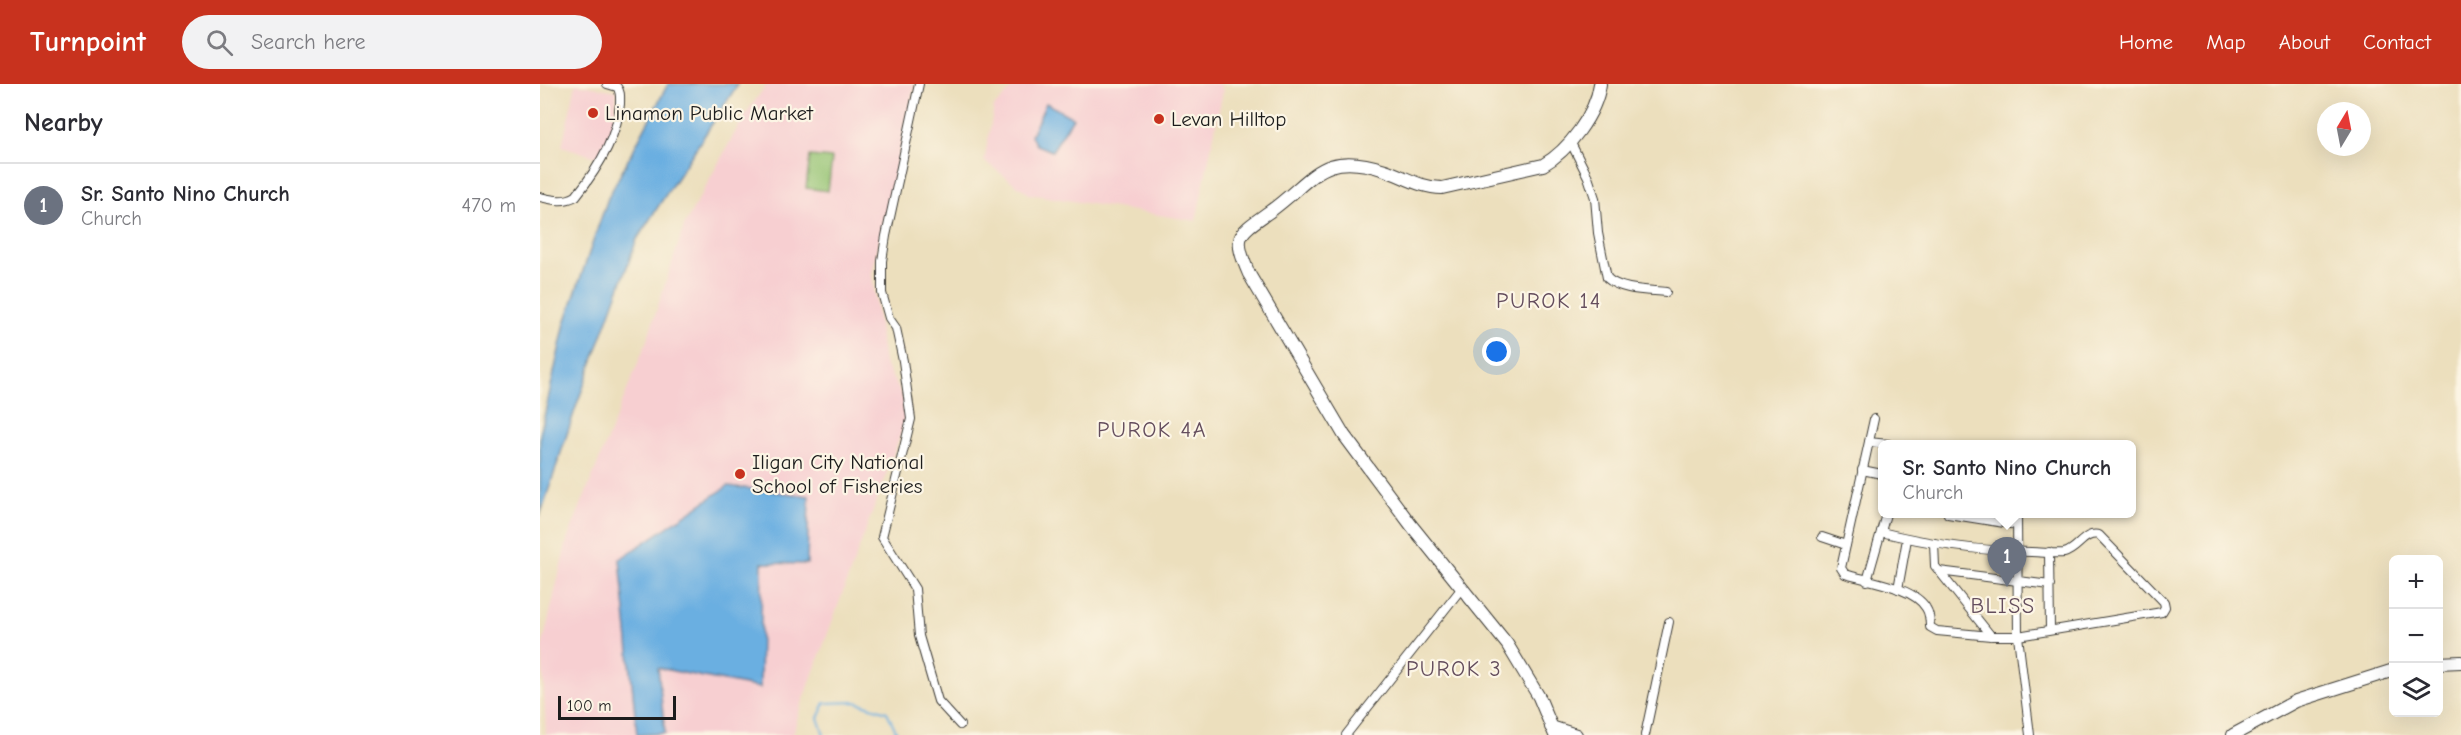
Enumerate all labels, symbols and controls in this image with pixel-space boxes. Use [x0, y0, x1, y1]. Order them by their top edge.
search box [182, 15, 602, 69]
text: Turnpoint [30, 26, 146, 58]
icon: search [203, 26, 236, 59]
text: Search here [251, 29, 365, 55]
text: Home [2119, 30, 2173, 54]
text: Map [2206, 30, 2246, 54]
text: About [2279, 30, 2330, 54]
text: Contact [2363, 30, 2431, 54]
place label: Linamon Public Market [605, 101, 814, 125]
north arrow [2317, 102, 2371, 156]
marker: Linamon Public Market [586, 106, 600, 120]
place label: Levan Hilltop [1171, 107, 1286, 131]
text: Nearby [24, 108, 103, 138]
marker: Levan Hilltop [1152, 112, 1166, 126]
text: Sr. Santo Nino Church [81, 181, 290, 207]
text: 1 [40, 194, 47, 217]
text: 470 m [461, 194, 516, 217]
text: Church [81, 207, 142, 230]
district label: PUROK 14 [1496, 288, 1602, 314]
your location [1482, 337, 1511, 366]
district label: PUROK 4A [1097, 417, 1207, 443]
popup [1878, 440, 2136, 518]
place label: Iligan City National School of Fisheries [752, 450, 924, 498]
text: Sr. Santo Nino Church [1903, 455, 2111, 481]
marker: Iligan City National School of Fisheries [733, 467, 747, 481]
text: Church [1903, 481, 1964, 504]
pin: 1 [1988, 538, 2026, 587]
map controls [2389, 555, 2443, 717]
button: + [2389, 555, 2443, 609]
district label: BLISS [1970, 593, 2036, 619]
button: − [2389, 609, 2443, 663]
district label: PUROK 3 [1406, 656, 1502, 682]
button: layers [2389, 663, 2443, 717]
scale bar [558, 693, 676, 720]
text: 100 m [567, 697, 611, 715]

